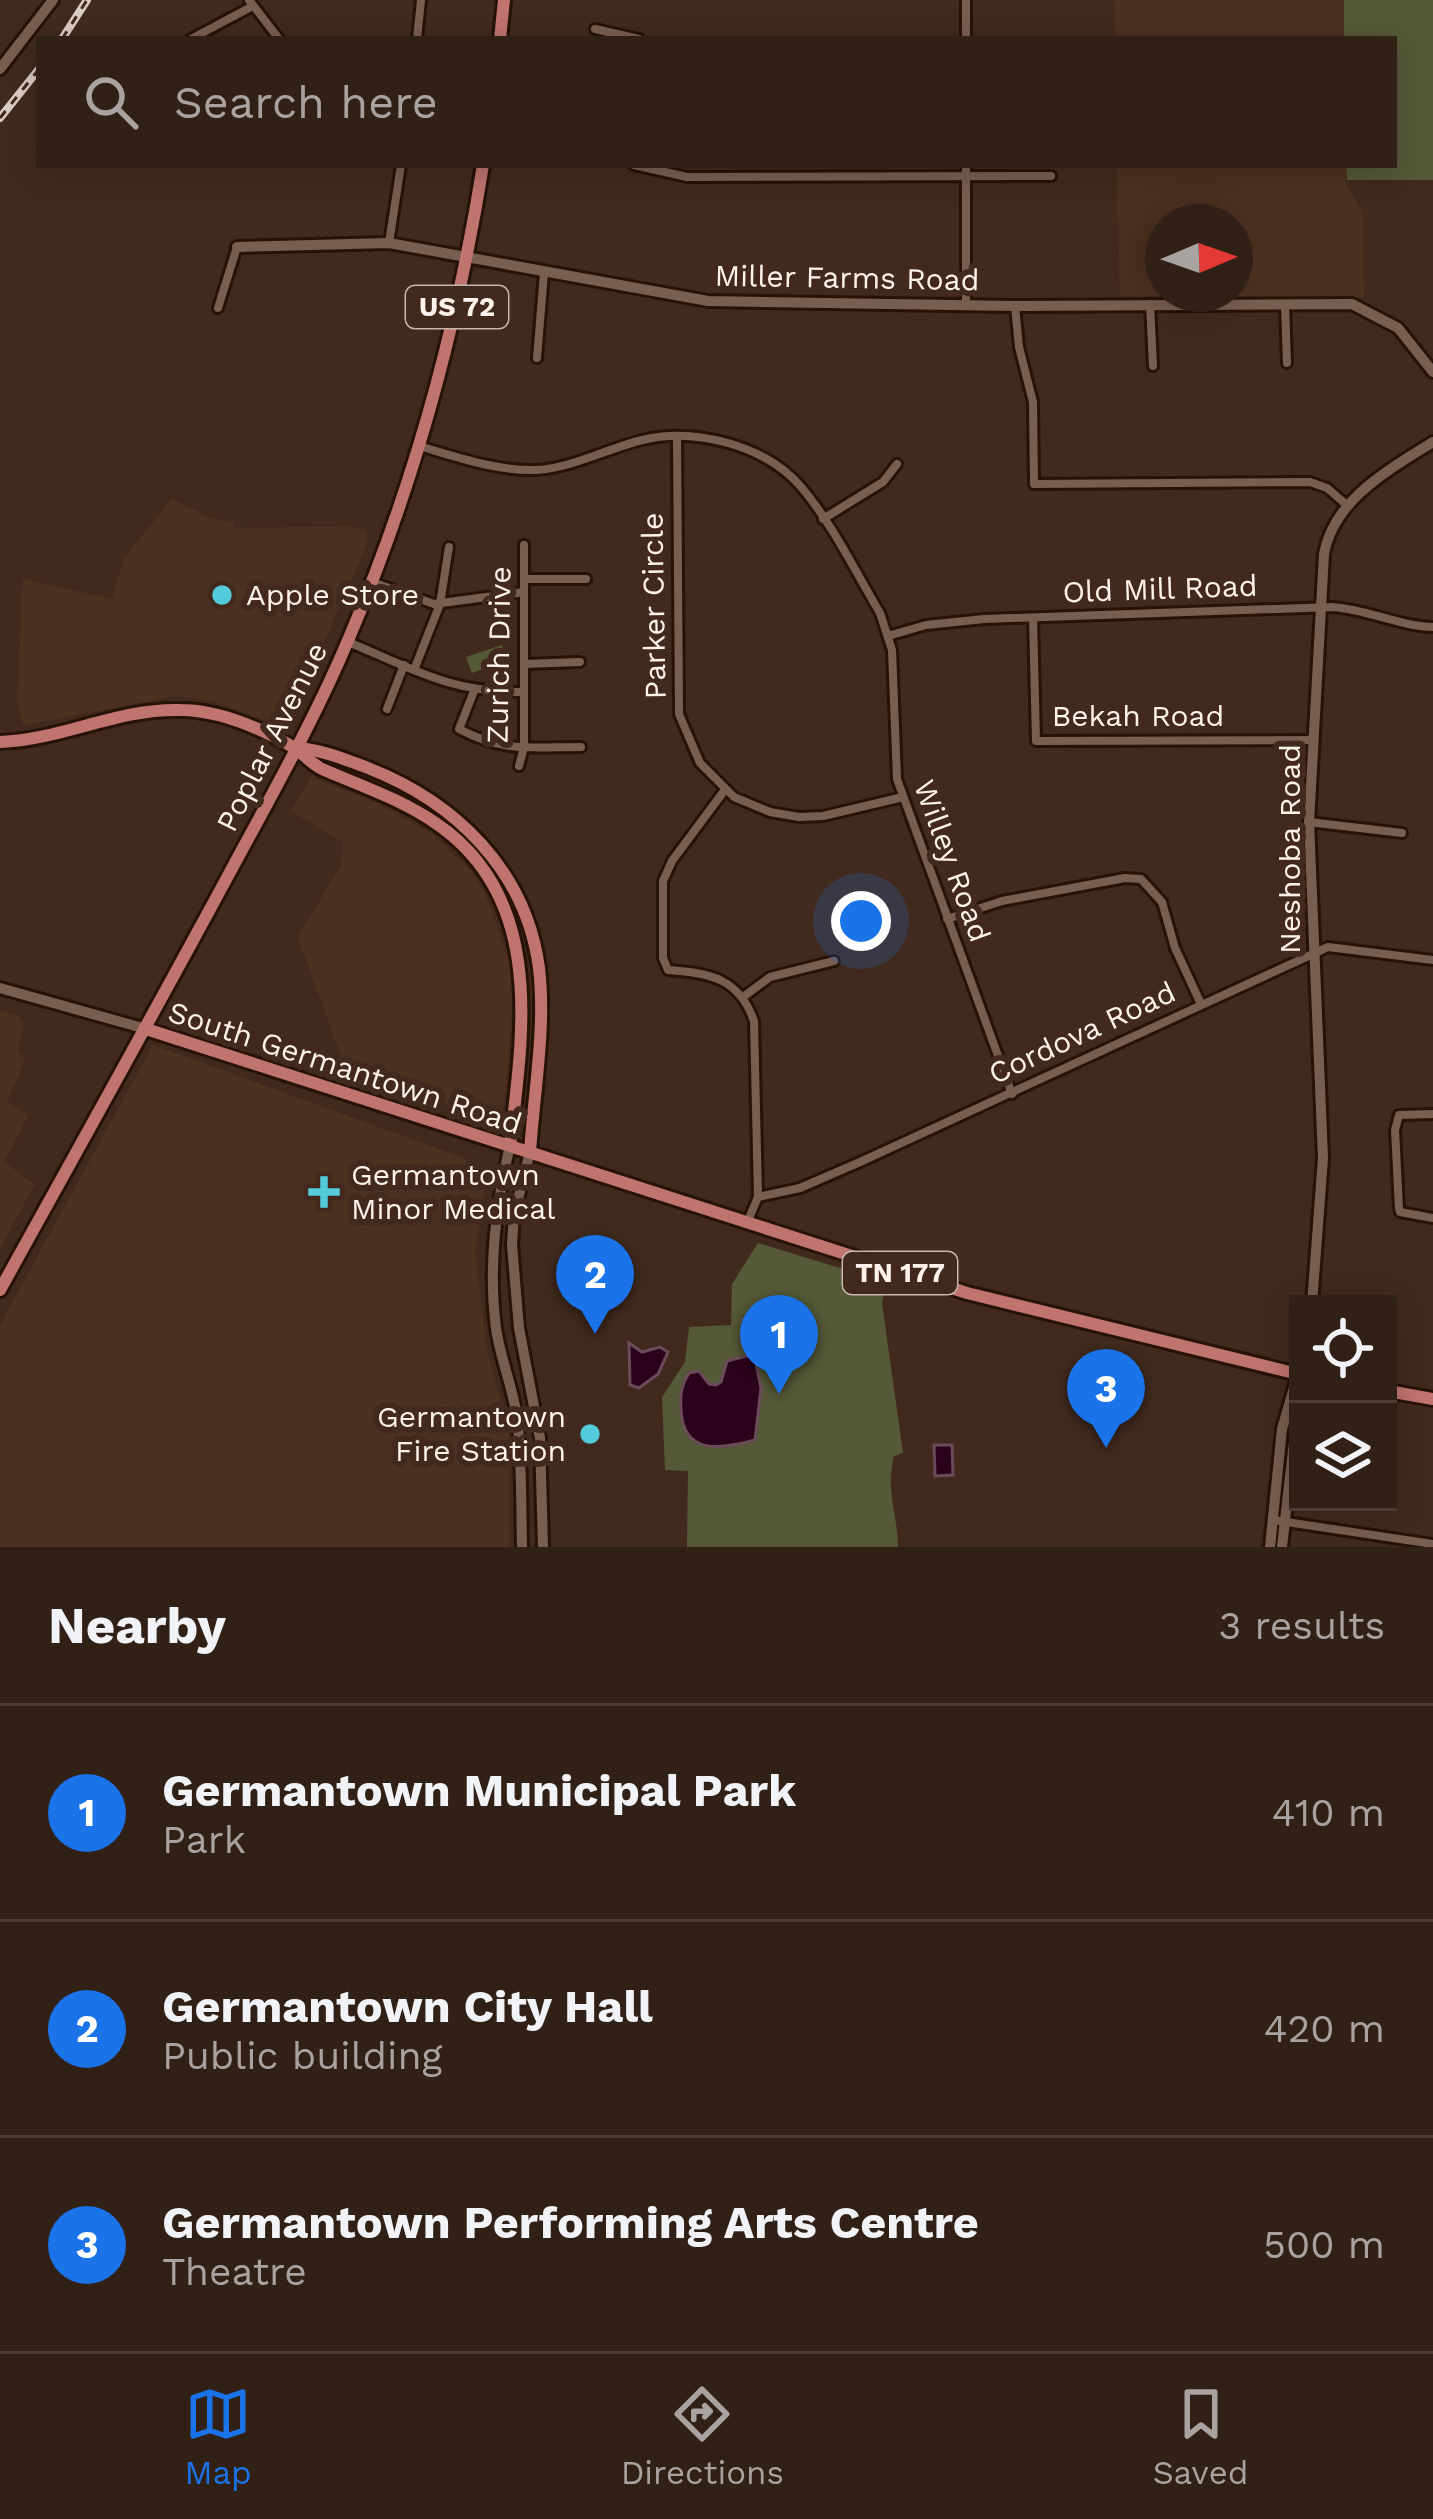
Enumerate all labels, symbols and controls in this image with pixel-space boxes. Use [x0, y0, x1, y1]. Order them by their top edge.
search box [36, 36, 1397, 168]
icon: search [78, 69, 144, 135]
text: Search here [174, 76, 438, 129]
north arrow [1145, 204, 1253, 312]
street label: Miller Farms Road [714, 258, 980, 297]
road number: US 72 [406, 286, 508, 328]
street label: Parker Circle [634, 512, 673, 700]
street label: Zurich Drive [479, 566, 518, 744]
street label: Old Mill Road [1062, 568, 1258, 609]
place label: Apple Store [246, 577, 419, 612]
marker: Apple Store [209, 582, 235, 608]
street label: Poplar Avenue [209, 636, 334, 837]
street label: Bekah Road [1052, 698, 1224, 733]
street label: Neshoba Road [1272, 744, 1307, 954]
street label: Willey Road [907, 775, 998, 947]
your location [831, 891, 891, 951]
street label: Cordova Road [983, 974, 1181, 1091]
street label: South Germantown Road [164, 994, 526, 1141]
place label: Germantown Minor Medical [351, 1157, 555, 1226]
marker: Germantown Minor Medical [308, 1176, 340, 1208]
pin: 2 [556, 1235, 634, 1334]
road number: TN 177 [843, 1252, 957, 1294]
pin: 1 [740, 1295, 818, 1394]
map controls [1289, 1295, 1397, 1511]
button: locate [1289, 1295, 1397, 1403]
pin: 3 [1067, 1349, 1145, 1448]
place label: Germantown Fire Station [377, 1399, 566, 1468]
button: layers [1289, 1403, 1397, 1511]
marker: Germantown Fire Station [577, 1421, 603, 1447]
text: Nearby [48, 1596, 226, 1655]
text: 3 results [1219, 1603, 1385, 1648]
text: Germantown Municipal Park [162, 1764, 796, 1817]
text: 1 [79, 1790, 95, 1835]
text: 410 m [1272, 1790, 1385, 1835]
text: Park [162, 1817, 246, 1862]
text: Germantown City Hall [162, 1980, 653, 2033]
text: 2 [75, 2006, 99, 2051]
text: 420 m [1264, 2006, 1385, 2051]
text: Public building [162, 2033, 442, 2078]
text: Germantown Performing Arts Centre [162, 2196, 979, 2249]
text: 3 [75, 2222, 99, 2267]
text: 500 m [1263, 2222, 1385, 2267]
text: Theatre [162, 2249, 307, 2294]
tab: Map [184, 2381, 252, 2492]
tab: Directions [621, 2381, 784, 2492]
tab: Saved [1153, 2381, 1249, 2492]

